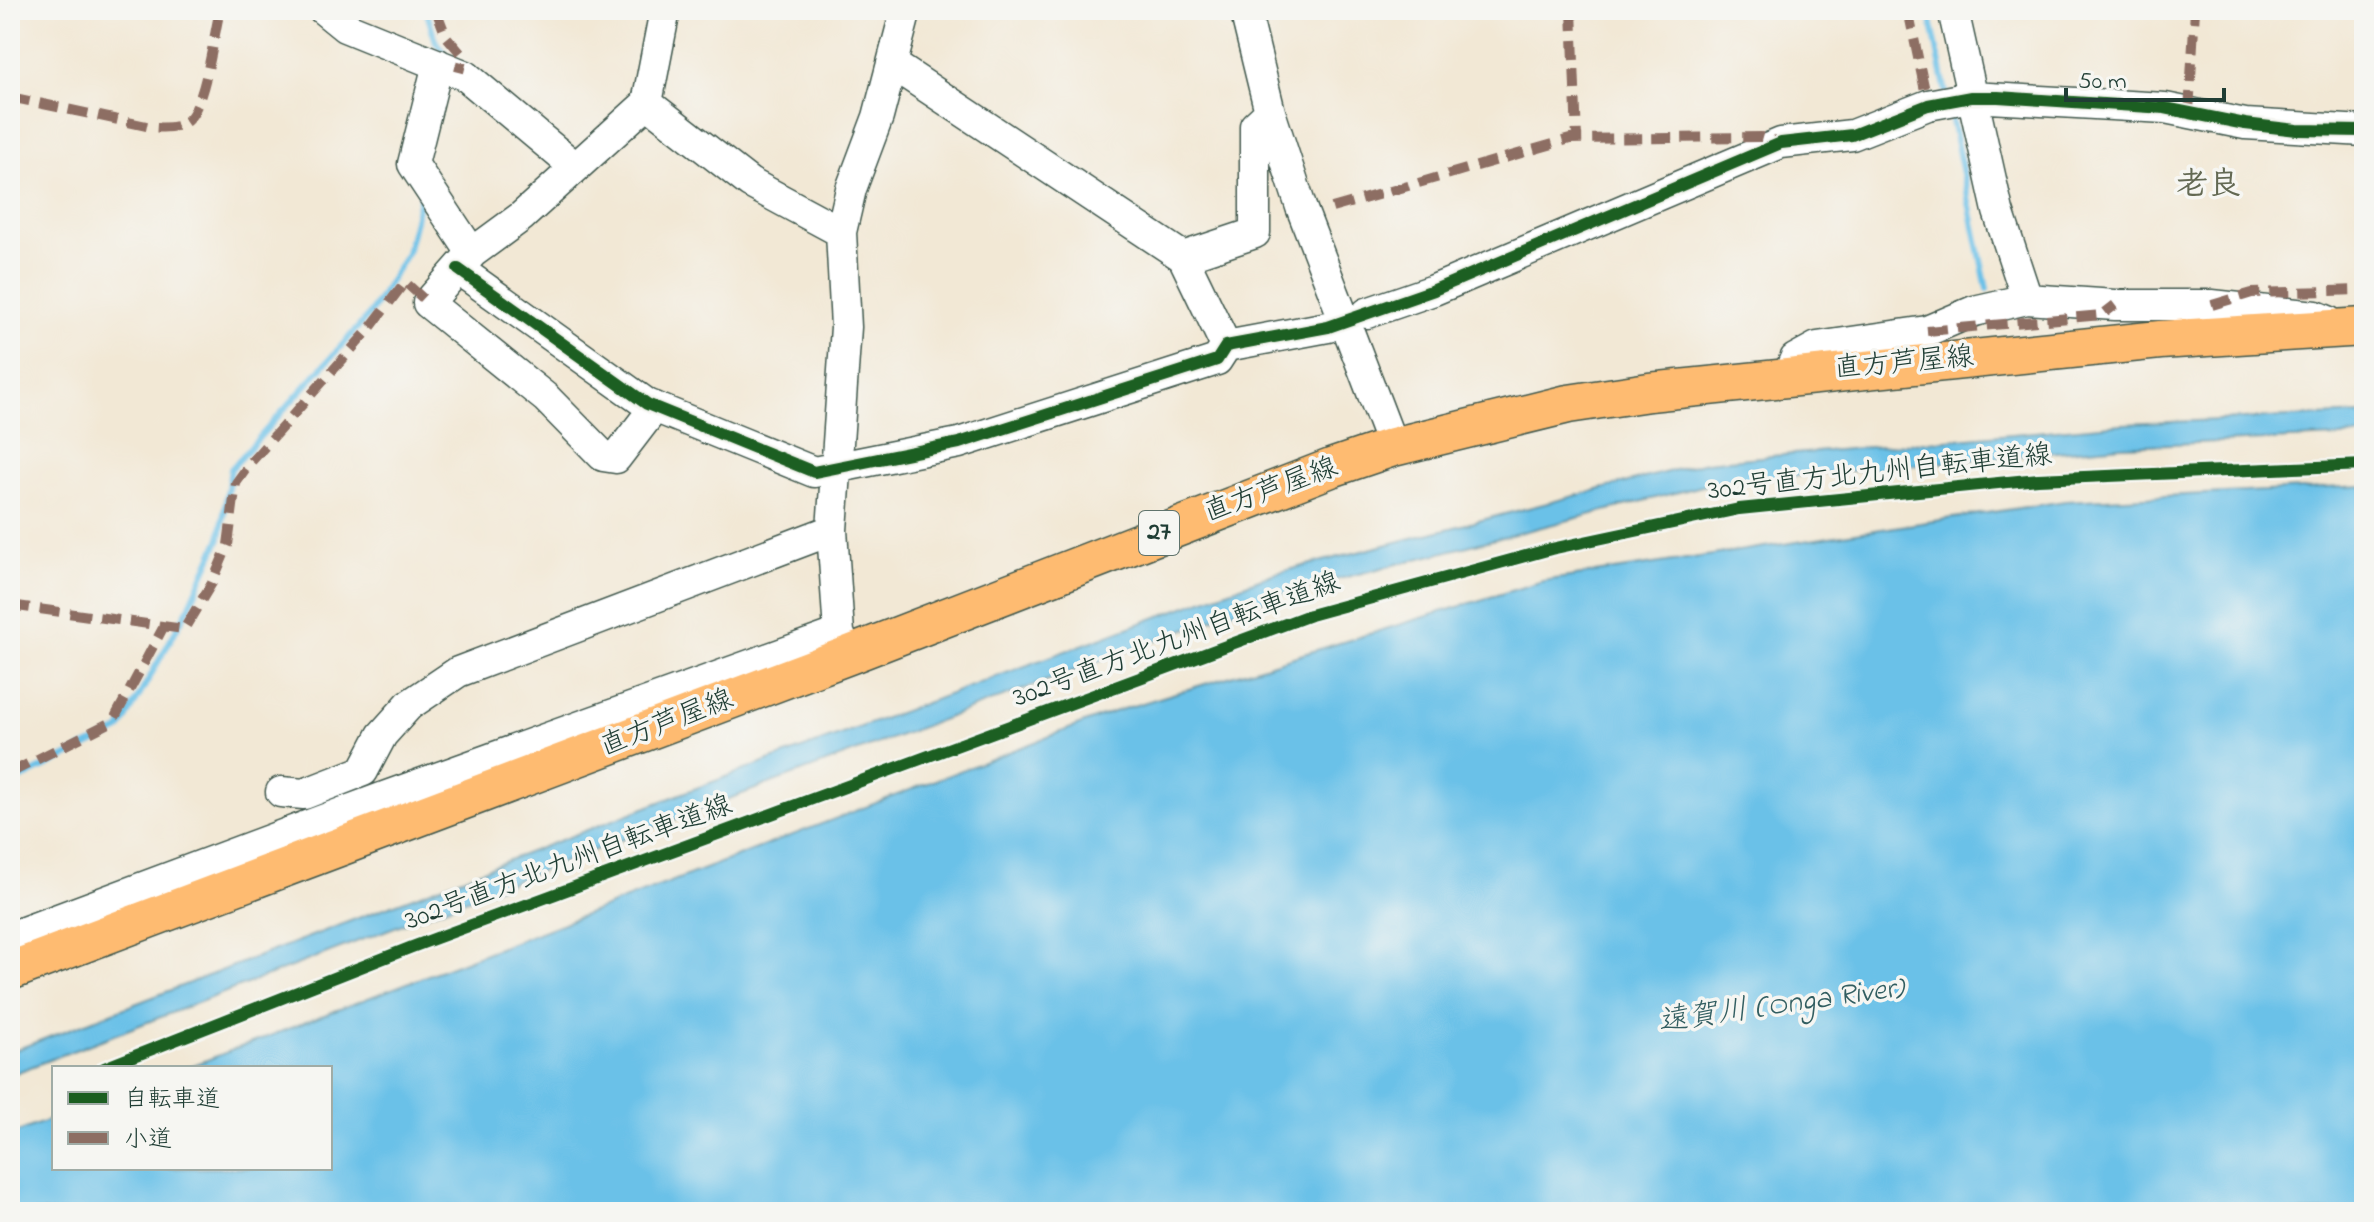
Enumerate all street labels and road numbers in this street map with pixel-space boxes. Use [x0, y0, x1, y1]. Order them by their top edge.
street label: 直方芦屋線 [1832, 337, 1976, 391]
street label: 302号直方北九州自転車道線 [1706, 436, 2054, 512]
street label: 直方芦屋線 [1198, 448, 1344, 534]
road number: 27 [1139, 511, 1179, 555]
street label: 302号直方北九州自転車道線 [1008, 563, 1346, 719]
street label: 直方芦屋線 [594, 680, 740, 768]
street label: 302号直方北九州自転車道線 [400, 786, 738, 942]

